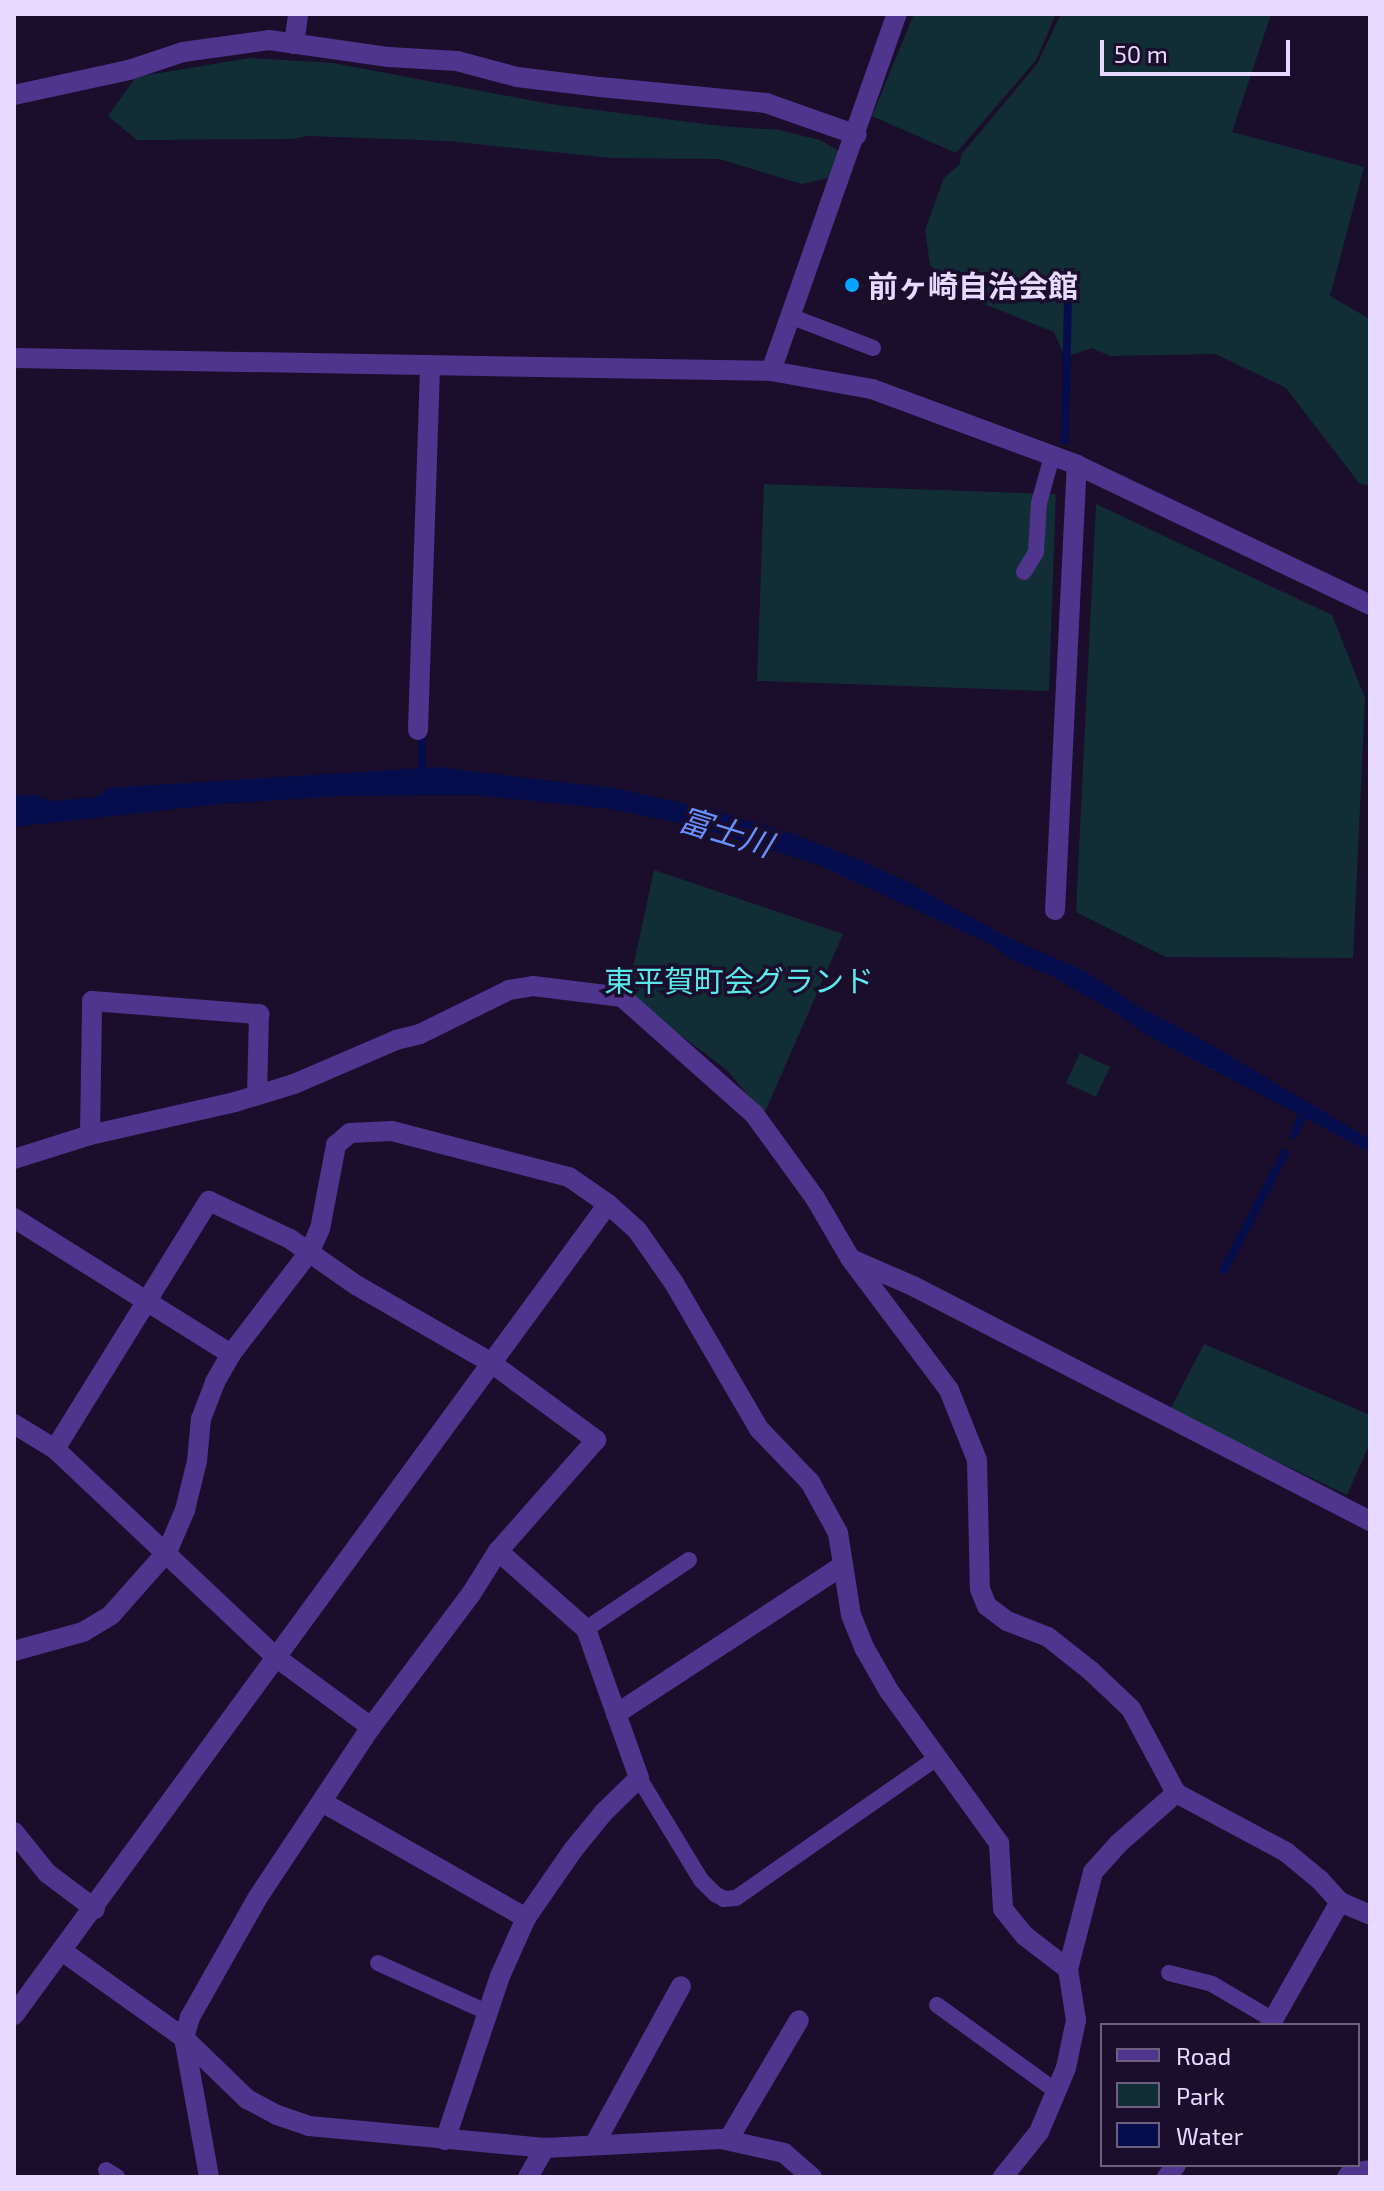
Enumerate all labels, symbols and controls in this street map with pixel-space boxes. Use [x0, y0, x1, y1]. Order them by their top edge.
scale bar [1104, 24, 1294, 74]
text: 50 m [1114, 39, 1168, 68]
place label: 前ヶ崎自治会館 [868, 267, 1078, 303]
marker: 前ヶ崎自治会館 [843, 276, 861, 294]
water label: 富士川 [674, 799, 778, 863]
park label: 東平賀町会グランド [604, 962, 874, 998]
legend [1100, 2023, 1360, 2167]
text: Road [1176, 2041, 1231, 2070]
text: Park [1176, 2081, 1225, 2110]
text: Water [1176, 2121, 1243, 2150]

